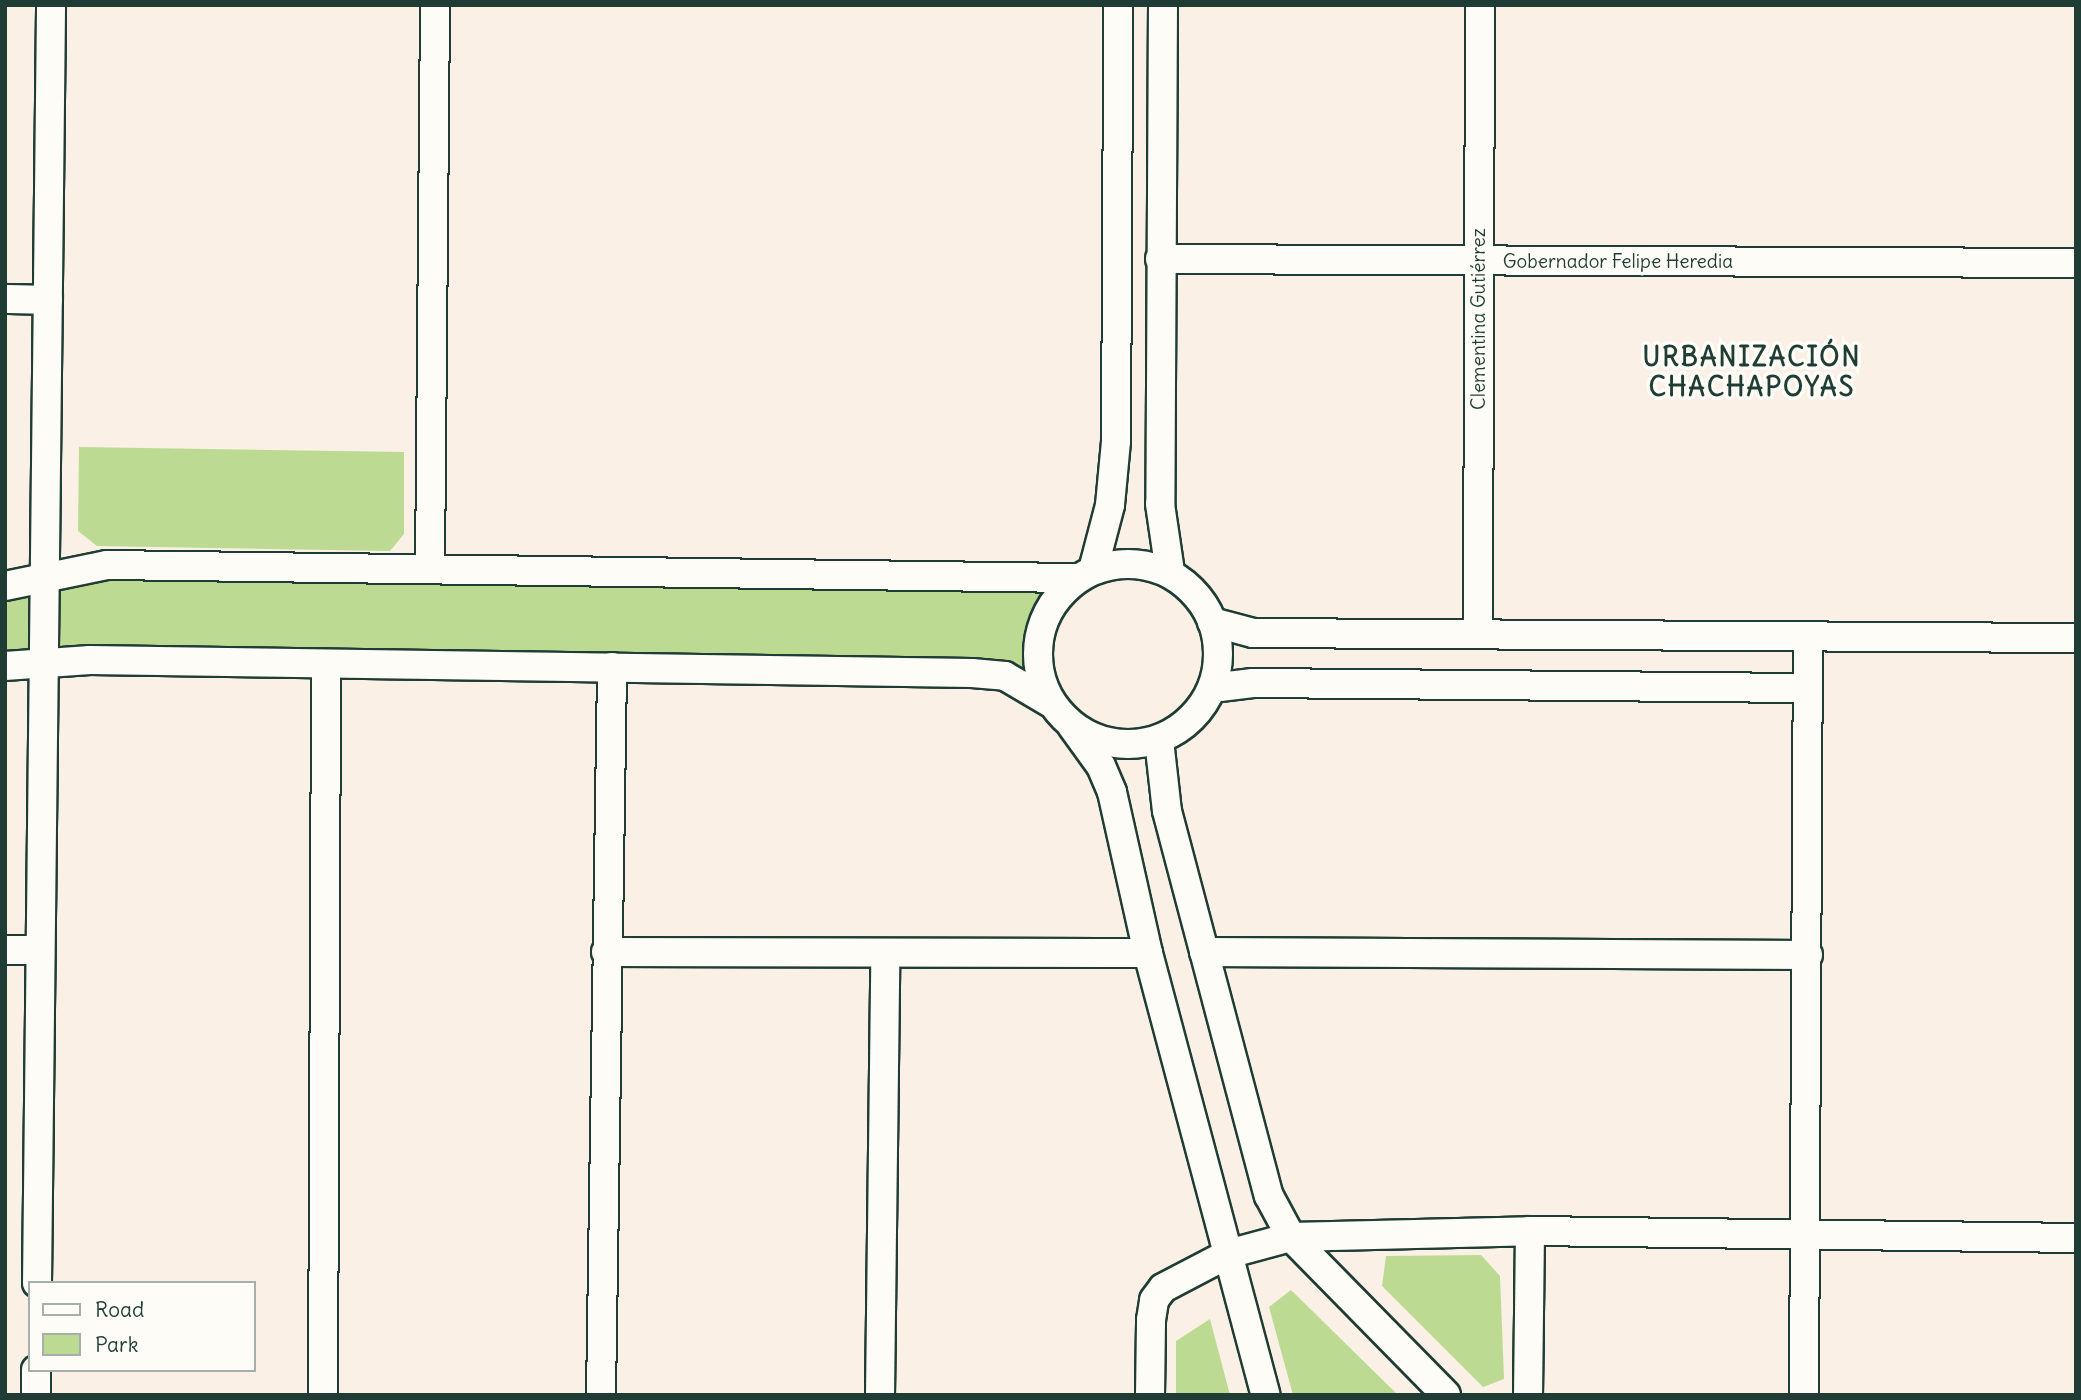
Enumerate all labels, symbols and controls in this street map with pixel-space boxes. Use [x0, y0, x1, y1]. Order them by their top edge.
street label: Clementina Gutiérrez [1468, 228, 1490, 410]
street label: Gobernador Felipe Heredia [1503, 251, 1733, 273]
district label: URBANIZACIÓN CHACHAPOYAS [1644, 341, 1860, 402]
legend [28, 1281, 256, 1372]
text: Road [95, 1296, 144, 1323]
text: Park [95, 1331, 138, 1358]

